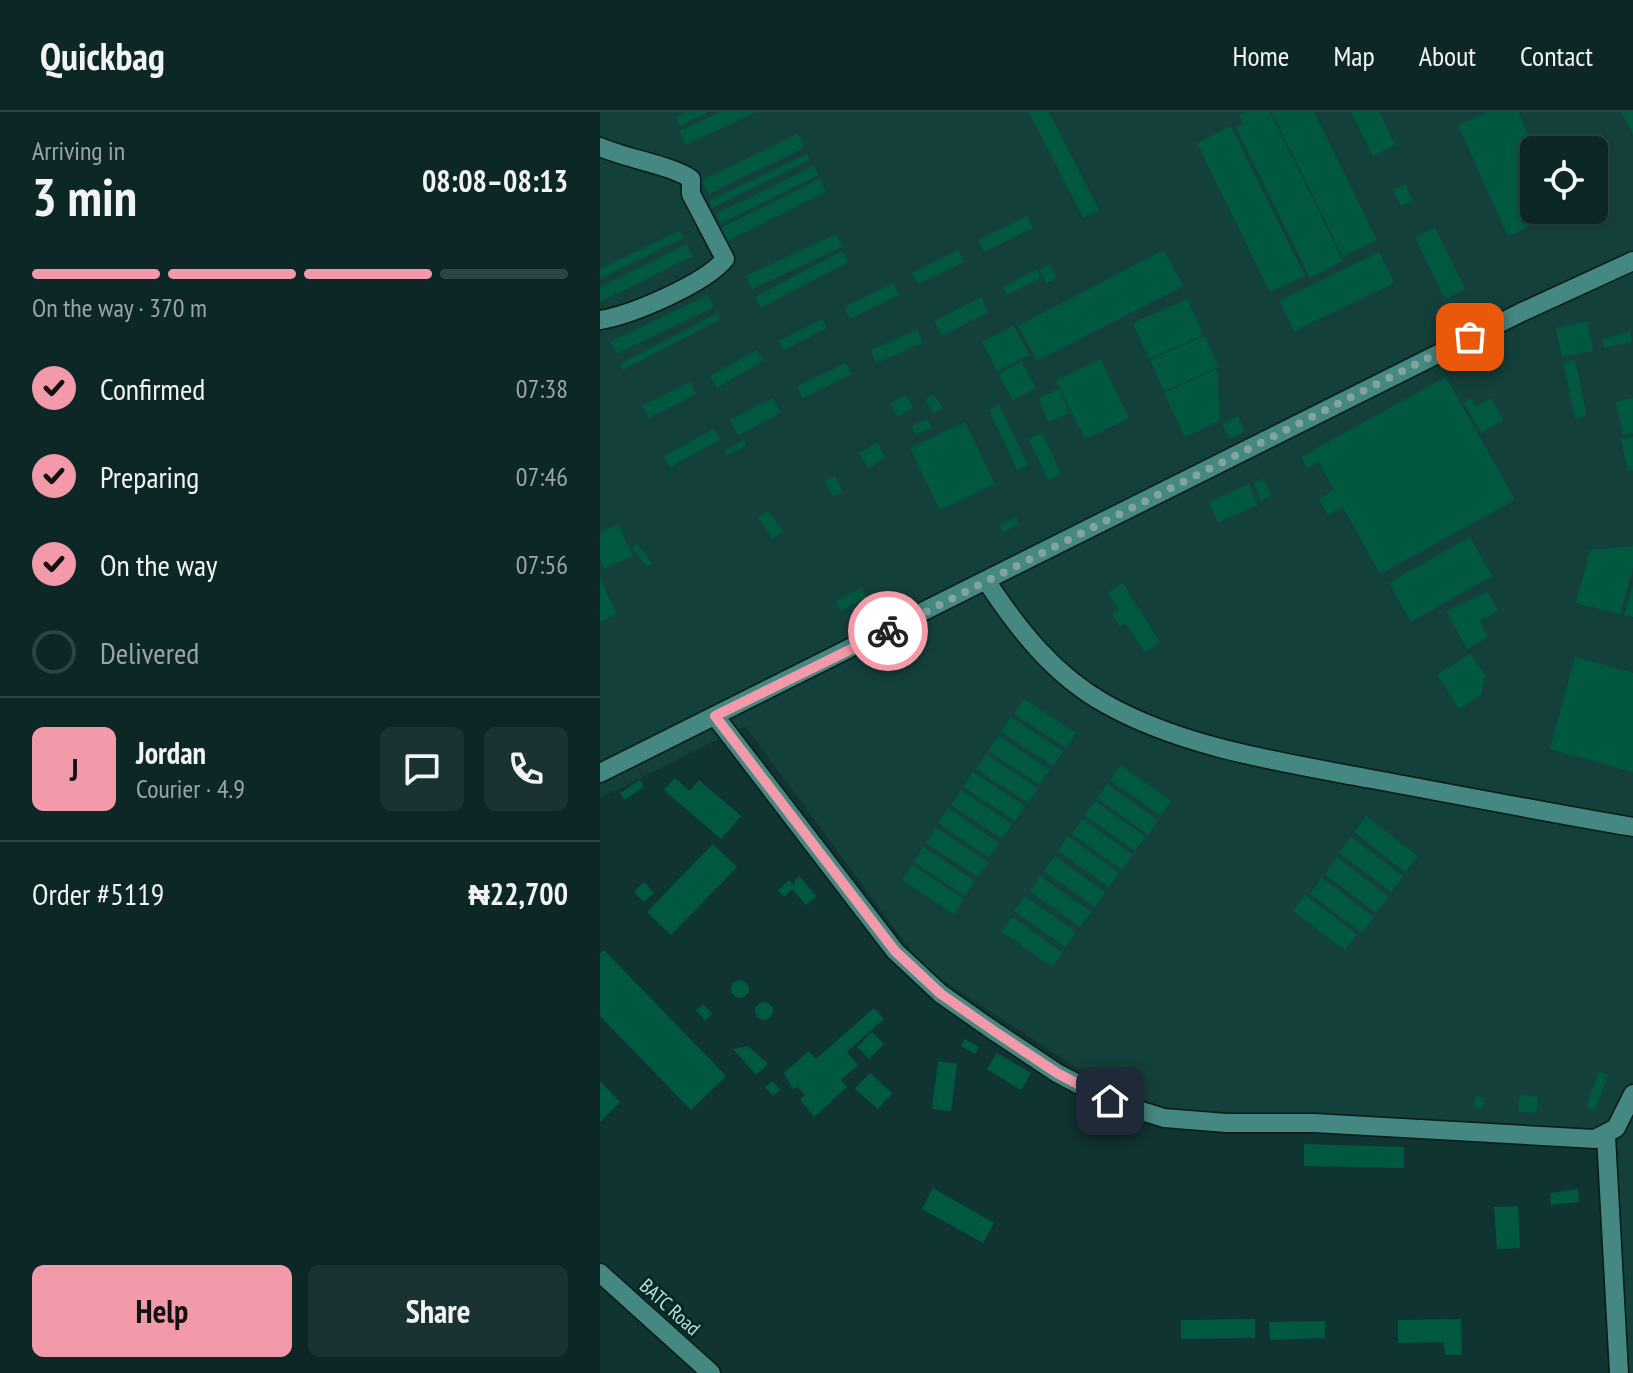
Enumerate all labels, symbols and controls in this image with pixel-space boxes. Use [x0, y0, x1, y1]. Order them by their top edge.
text: Quickbag [40, 31, 165, 80]
text: Home [1233, 37, 1289, 74]
text: Map [1333, 37, 1375, 74]
text: About [1419, 37, 1476, 74]
text: Contact [1520, 37, 1593, 74]
text: Arriving in [32, 134, 125, 167]
map controls [1520, 136, 1608, 224]
button: locate [1520, 136, 1608, 224]
text: 08:08–08:13 [422, 161, 568, 200]
text: 3 min [32, 163, 137, 230]
text: On the way · 370 m [32, 291, 207, 324]
pin [1436, 303, 1504, 371]
icon: bag [1448, 315, 1492, 359]
icon: check [32, 366, 76, 410]
text: Confirmed [100, 369, 205, 408]
text: 07:38 [516, 372, 568, 405]
icon: check [32, 454, 76, 498]
text: Preparing [100, 457, 199, 496]
text: 07:46 [516, 460, 568, 493]
icon: check [32, 542, 76, 586]
text: On the way [100, 545, 217, 584]
text: 07:56 [516, 548, 568, 581]
courier [848, 591, 928, 671]
icon: bike [866, 609, 910, 653]
text: Delivered [100, 633, 199, 672]
button: chat [380, 727, 464, 811]
button: phone [484, 727, 568, 811]
text: Jordan [136, 733, 206, 772]
text: J [70, 750, 78, 789]
text: Courier · 4.9 [136, 772, 245, 805]
text: Order #5119 [32, 874, 164, 913]
text: ₦22,700 [468, 874, 568, 913]
pin [1076, 1067, 1144, 1135]
icon: home [1088, 1079, 1132, 1123]
button: Help [32, 1265, 292, 1357]
button: Share [308, 1265, 568, 1357]
street label: BATC Road [634, 1273, 706, 1341]

